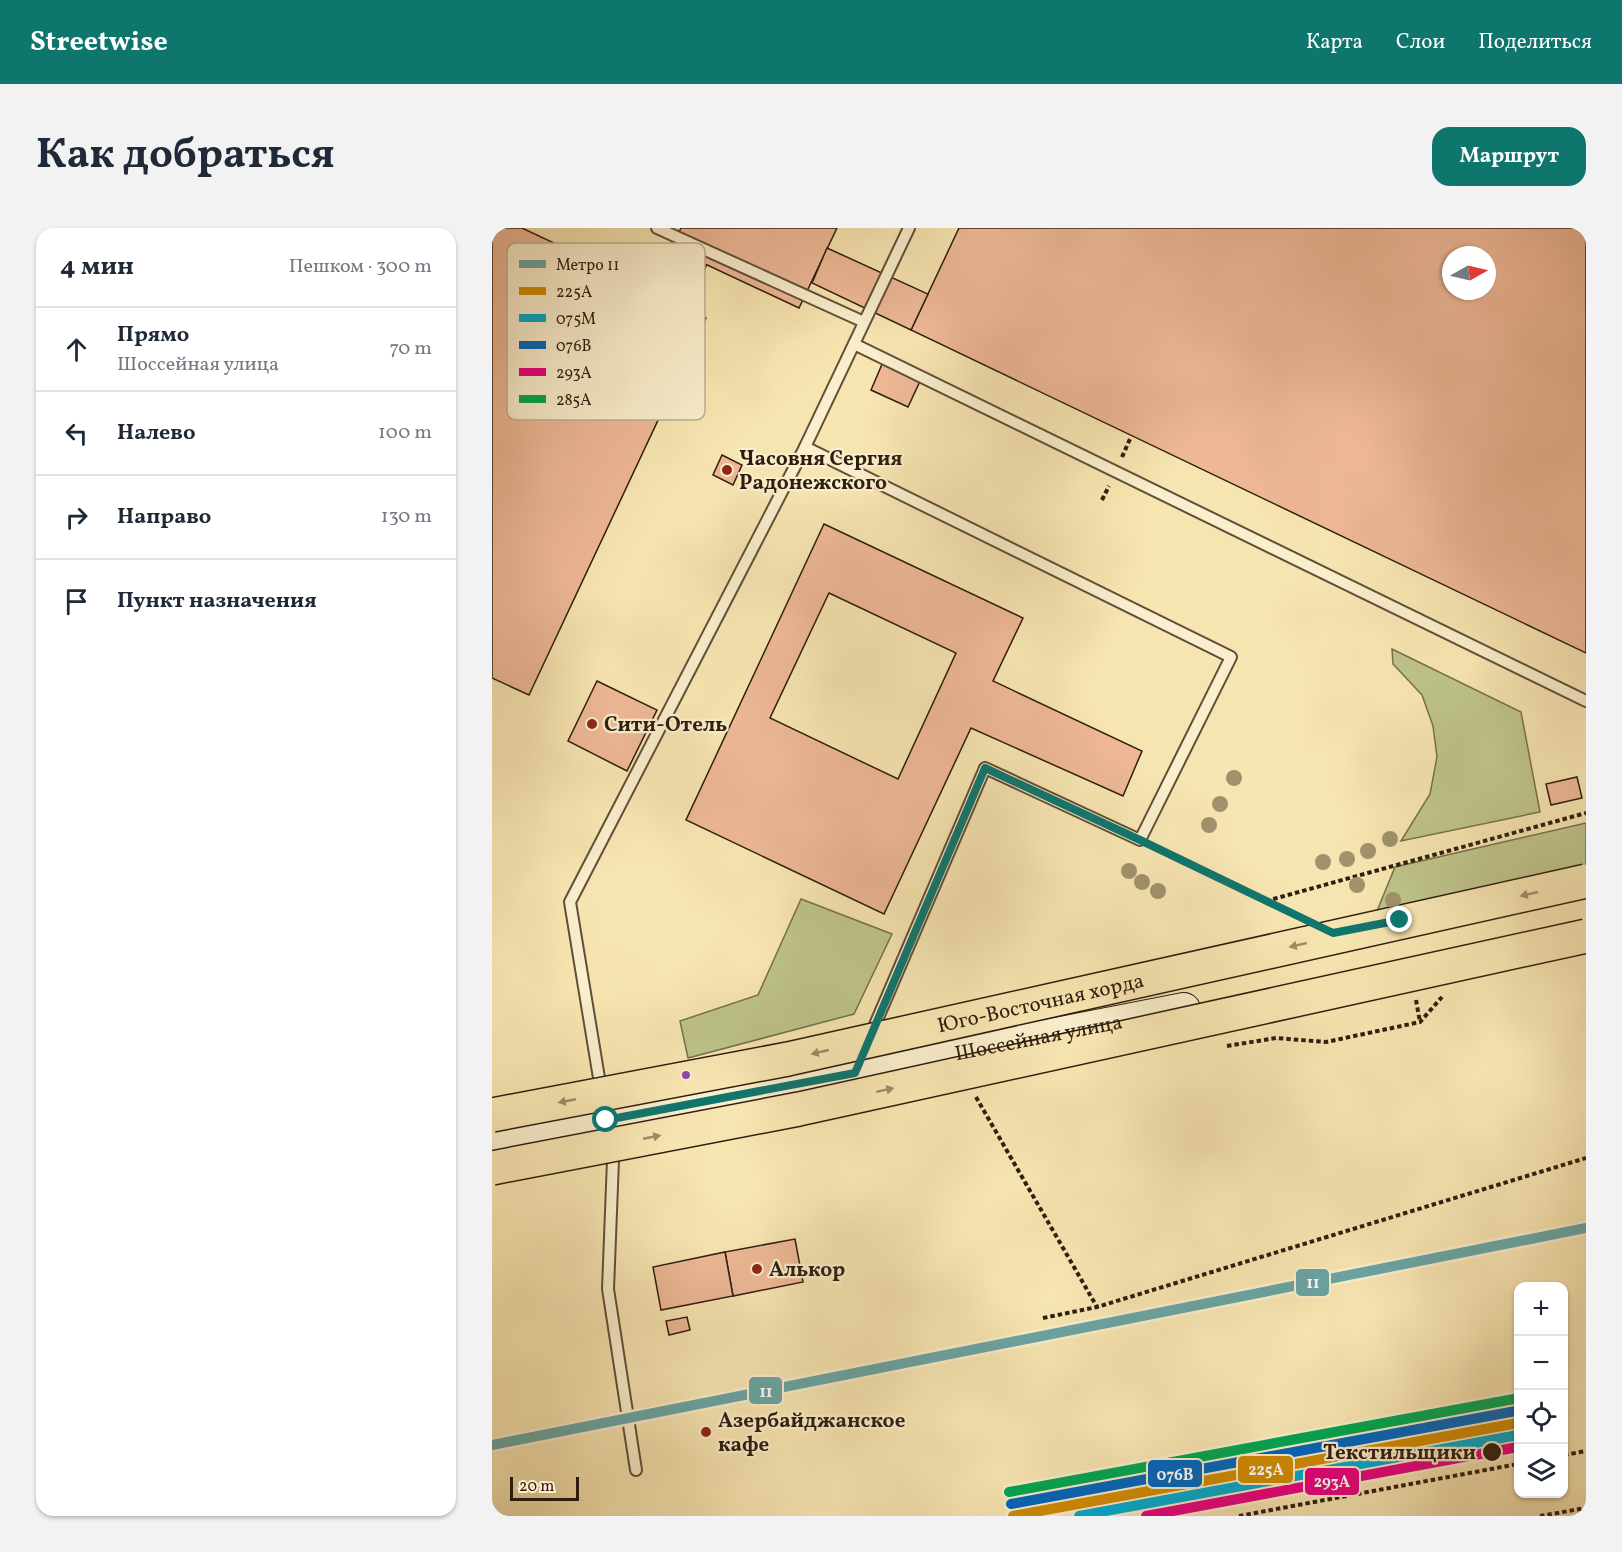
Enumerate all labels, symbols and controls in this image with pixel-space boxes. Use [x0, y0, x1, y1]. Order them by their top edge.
text: Streetwise [30, 23, 168, 62]
text: Карта [1306, 28, 1363, 57]
text: Слои [1396, 28, 1445, 57]
text: Поделиться [1478, 28, 1592, 57]
text: Как добраться [36, 127, 335, 186]
button: Маршрут [1432, 127, 1586, 186]
legend [507, 243, 705, 420]
north arrow [1442, 246, 1496, 300]
text: 4 мин [60, 249, 134, 285]
text: Пешком · 300 m [289, 253, 432, 281]
text: Метро 11 [556, 255, 619, 277]
text: 225А [556, 282, 592, 304]
text: 075М [556, 309, 596, 331]
text: Прямо [117, 320, 189, 351]
icon: ahead [60, 333, 93, 366]
text: 70 m [389, 335, 432, 363]
text: 076В [556, 336, 591, 358]
text: Шоссейная улица [117, 351, 279, 379]
text: 293А [556, 363, 592, 385]
text: 285А [556, 390, 592, 412]
icon: left [60, 417, 93, 450]
text: Налево [117, 418, 196, 449]
text: 100 m [378, 419, 432, 447]
place label: Часовня Сергия Радонежского [739, 445, 902, 498]
marker: Часовня Сергия Радонежского [720, 463, 734, 477]
icon: right [60, 501, 93, 534]
text: Направо [117, 502, 211, 533]
text: 130 m [381, 503, 432, 531]
icon: arrive [60, 585, 93, 618]
text: Пункт назначения [117, 586, 317, 617]
place label: Сити-Отель [604, 711, 727, 740]
marker: Сити-Отель [585, 717, 599, 731]
one-way arrow [1520, 889, 1538, 899]
route end [1386, 906, 1412, 932]
one-way arrow [1288, 941, 1307, 950]
street label: Юго-Восточная хорда [935, 967, 1147, 1041]
street label: Шоссейная улица [952, 1008, 1125, 1069]
one-way arrow [811, 1047, 830, 1057]
unlabelled marker [680, 1069, 692, 1081]
one-way arrow [875, 1085, 894, 1094]
one-way arrow [557, 1097, 576, 1106]
route start [592, 1106, 618, 1132]
one-way arrow [643, 1132, 662, 1141]
place label: Алькор [769, 1256, 845, 1285]
marker: Алькор [750, 1262, 764, 1276]
line badge: 11 [1295, 1268, 1330, 1297]
text: 11 [1307, 1273, 1319, 1295]
map controls [1514, 1282, 1568, 1498]
button: + [1514, 1282, 1568, 1336]
button: − [1514, 1336, 1568, 1390]
line badge: 11 [748, 1376, 783, 1405]
text: 11 [760, 1382, 772, 1404]
button: locate [1514, 1390, 1568, 1444]
place label: Азербайджанское кафе [718, 1407, 905, 1460]
marker: Азербайджанское кафе [699, 1425, 713, 1439]
place label: Текстильщики [1323, 1439, 1476, 1468]
marker: Текстильщики [1481, 1441, 1503, 1463]
button: layers [1514, 1444, 1568, 1498]
line badge: 225А [1237, 1455, 1294, 1484]
line badge: 076В [1147, 1459, 1203, 1488]
text: 225А [1248, 1460, 1284, 1482]
text: 076В [1157, 1465, 1194, 1487]
line badge: 293А [1304, 1467, 1360, 1496]
text: 293А [1314, 1472, 1351, 1494]
scale bar [510, 1474, 579, 1502]
text: 20 m [519, 1476, 554, 1498]

